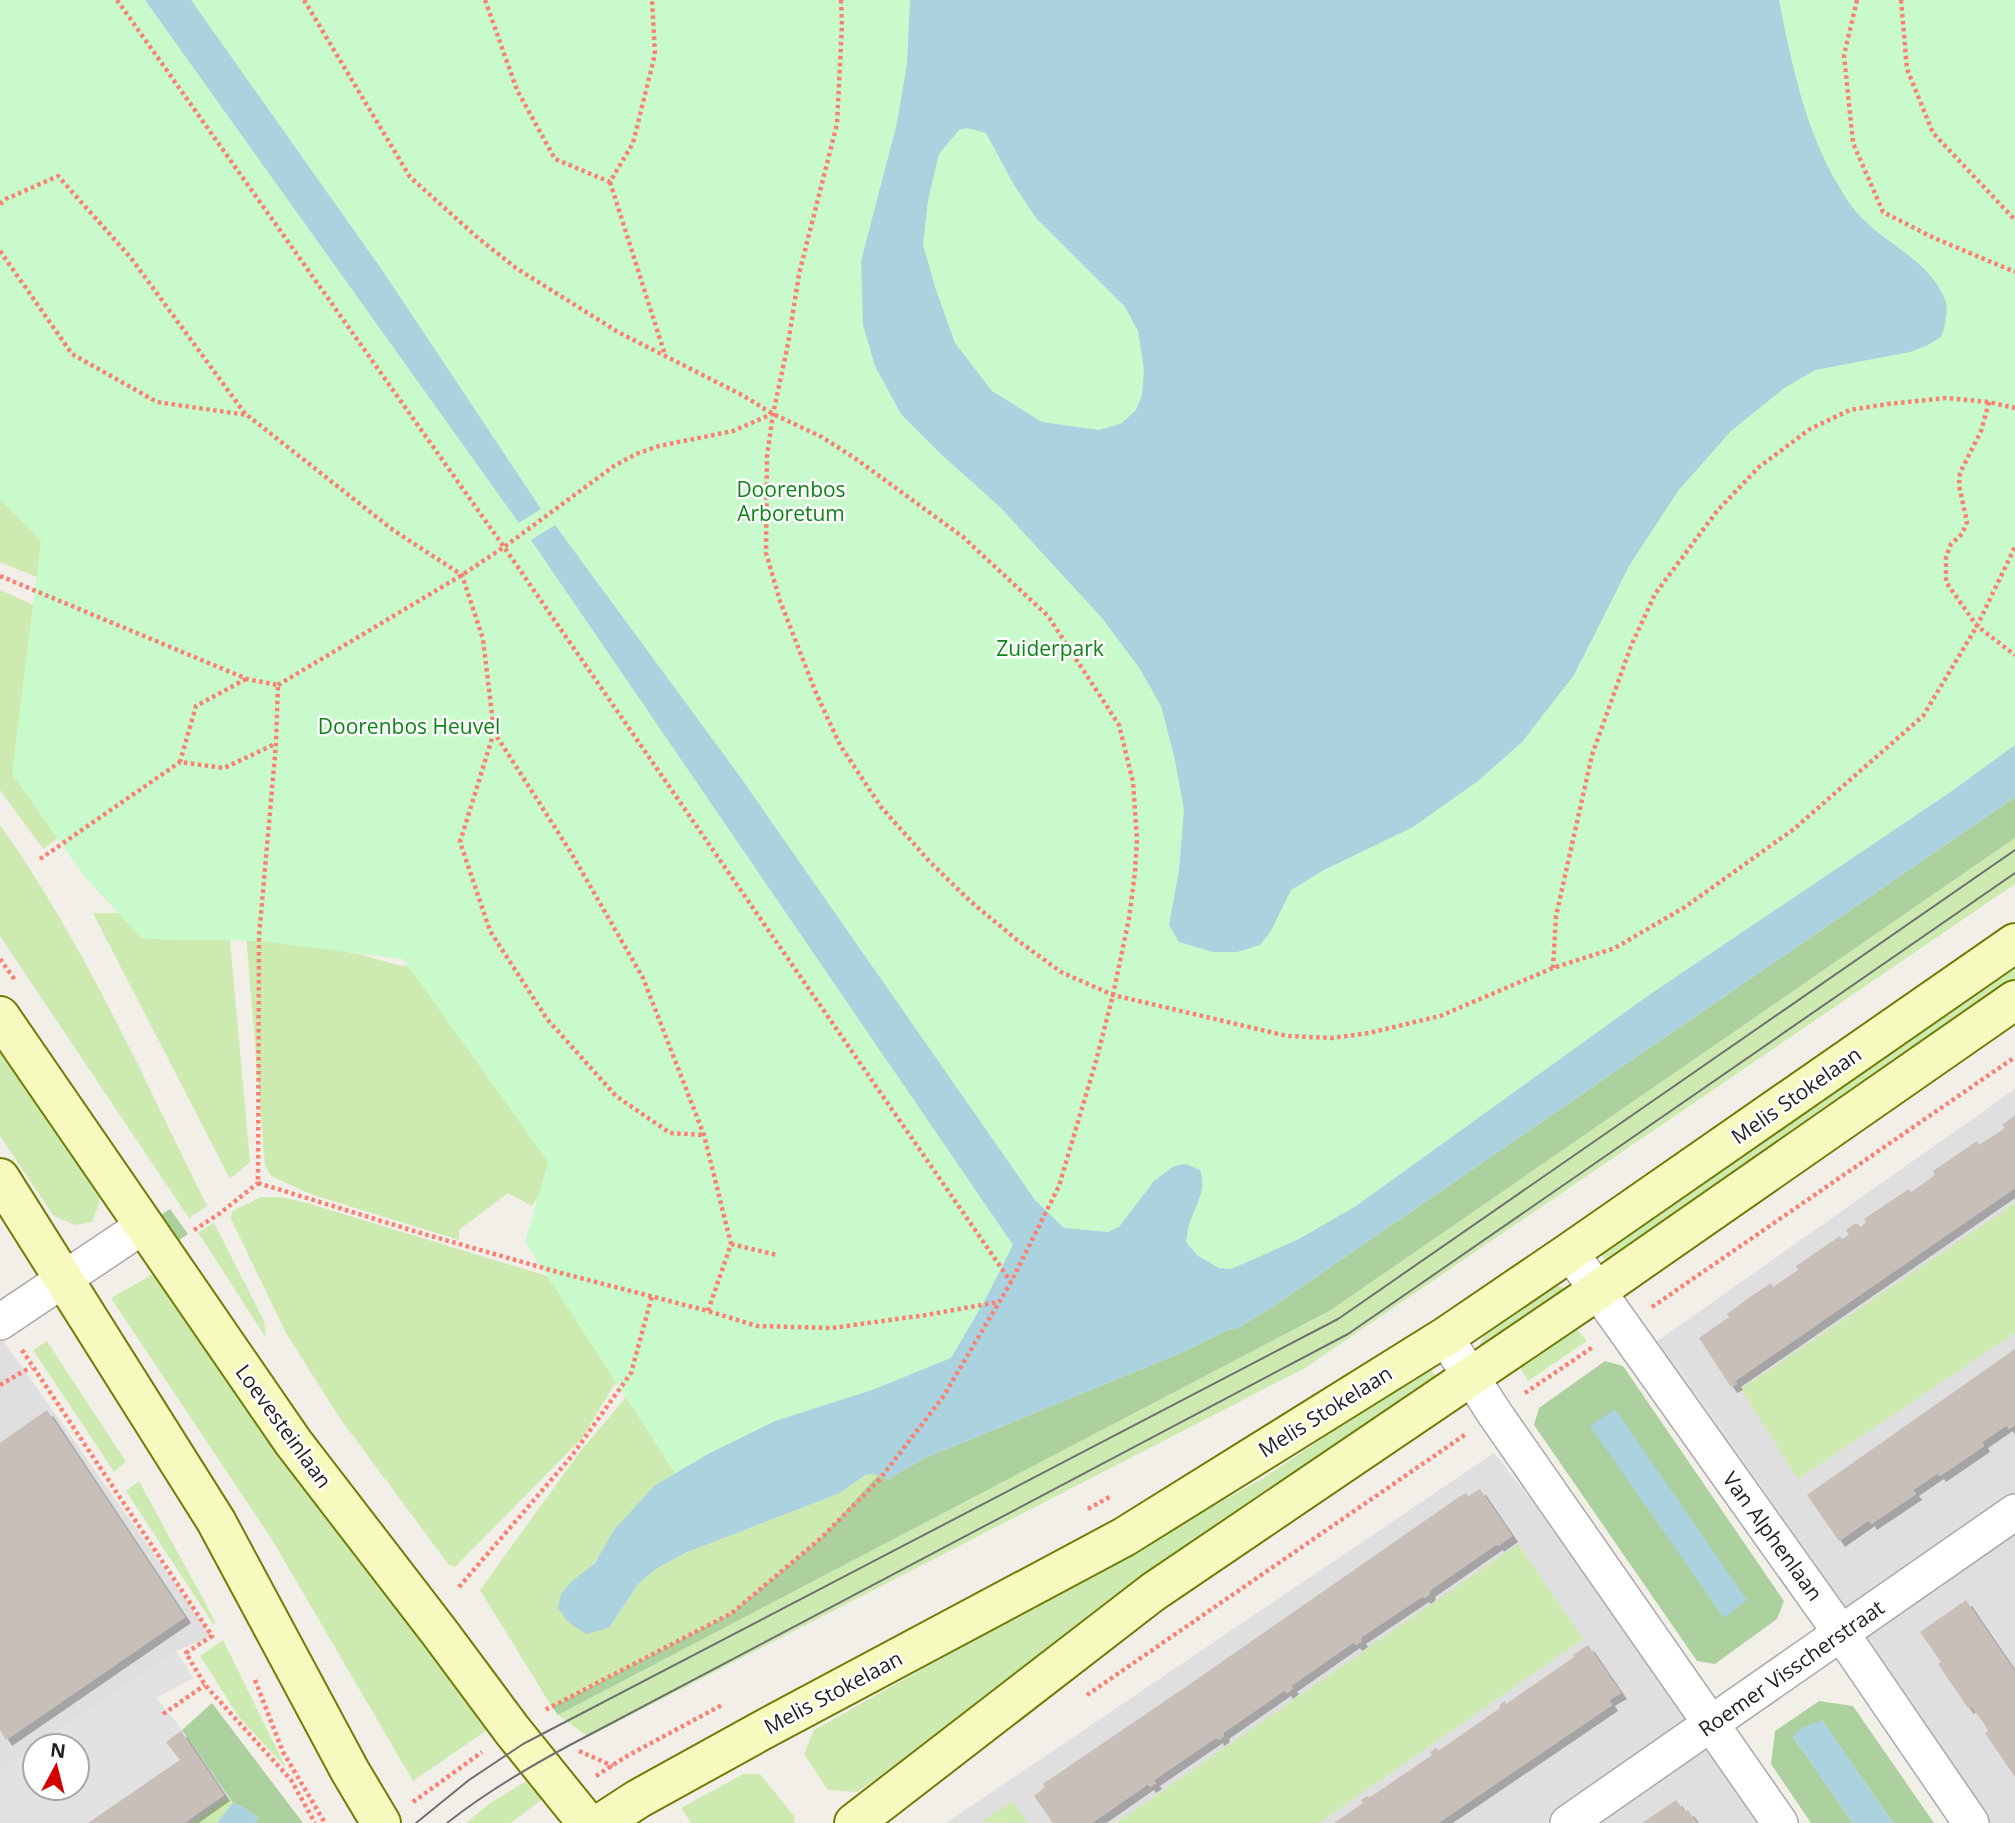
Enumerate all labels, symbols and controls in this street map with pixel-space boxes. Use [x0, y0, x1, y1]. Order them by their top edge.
park label: Doorenbos Arboretum [736, 475, 846, 527]
park label: Zuiderpark [996, 634, 1104, 662]
park label: Doorenbos Heuvel [318, 712, 500, 740]
street label: Melis Stokelaan [1725, 1040, 1867, 1150]
street label: Loevesteinlaan [230, 1358, 338, 1494]
street label: Melis Stokelaan [1253, 1359, 1397, 1463]
street label: Van Alphenlaan [1717, 1466, 1829, 1606]
street label: Roemer Visscherstraat [1693, 1593, 1889, 1743]
street label: Melis Stokelaan [759, 1644, 907, 1740]
north arrow [21, 1732, 91, 1802]
text: N [49, 1736, 67, 1764]

